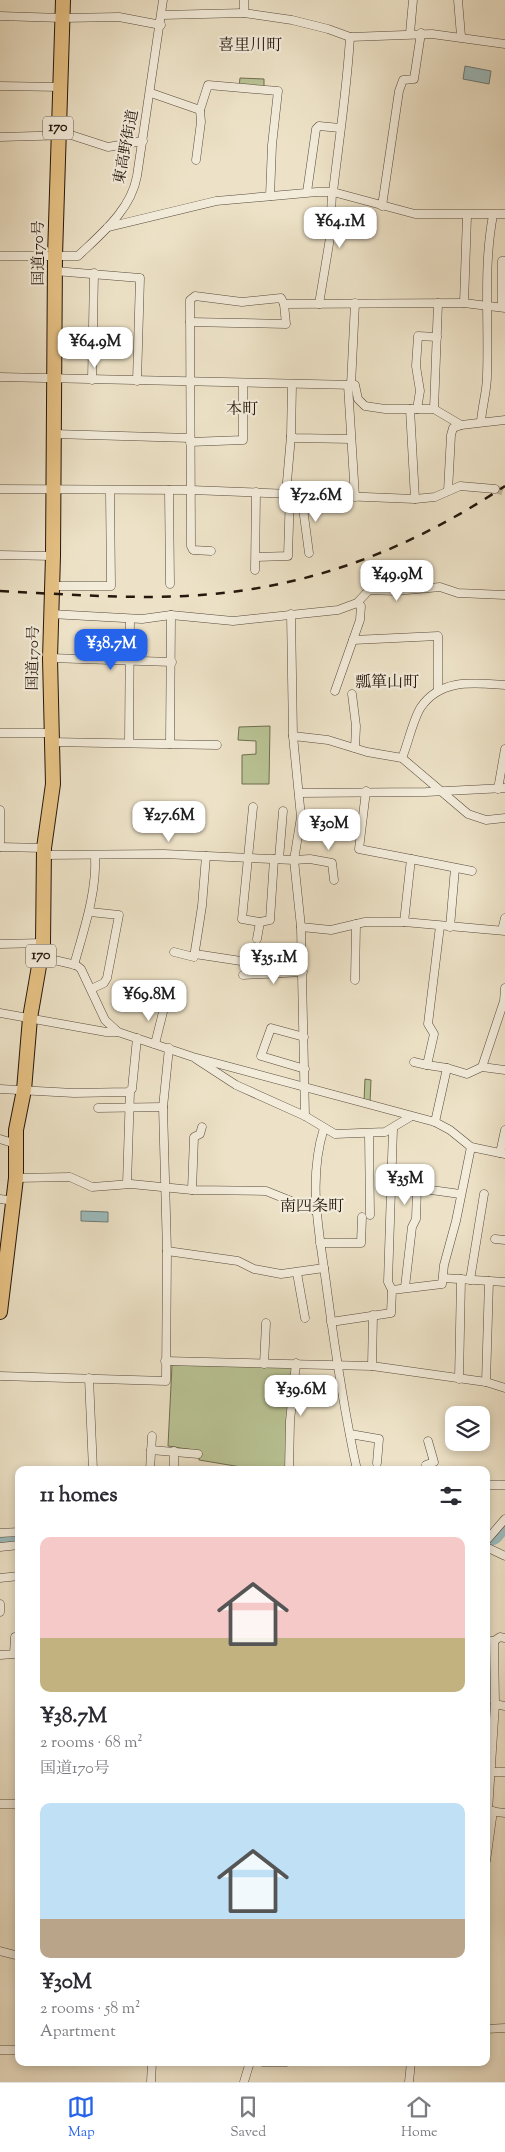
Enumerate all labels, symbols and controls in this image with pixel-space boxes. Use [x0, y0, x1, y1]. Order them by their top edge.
district label: 喜里川町 [218, 35, 282, 58]
street label: 東高野街道 [110, 108, 144, 186]
road number: 170 [43, 116, 73, 140]
pin: ¥64.1M [299, 206, 381, 249]
text: ¥64.1M [315, 211, 365, 234]
street label: 国道170号 [29, 220, 50, 286]
pin: ¥64.9M [54, 326, 136, 369]
text: ¥64.9M [69, 331, 121, 354]
district label: 本町 [226, 399, 258, 422]
pin: ¥72.6M [275, 480, 357, 523]
text: ¥72.6M [290, 485, 342, 508]
pin: ¥49.9M [356, 560, 438, 602]
text: ¥49.9M [371, 564, 423, 587]
street label: 国道170号 [23, 625, 45, 691]
pin: ¥38.7M [70, 628, 152, 671]
text: ¥38.7M [85, 633, 137, 656]
district label: 瓢箪山町 [355, 672, 419, 695]
pin: ¥27.6M [128, 800, 210, 843]
text: ¥27.6M [143, 805, 195, 828]
pin: ¥30M [299, 808, 359, 851]
text: ¥30M [309, 813, 349, 836]
pin: ¥35.1M [233, 942, 315, 985]
road number: 170 [26, 944, 56, 968]
text: ¥35.1M [251, 947, 297, 970]
pin: ¥69.8M [108, 980, 190, 1022]
text: ¥69.8M [123, 984, 175, 1007]
pin: ¥35M [375, 1164, 435, 1206]
text: ¥35M [387, 1168, 423, 1191]
district label: 南四条町 [280, 1196, 344, 1219]
pin: ¥39.6M [260, 1374, 342, 1417]
text: ¥39.6M [276, 1379, 326, 1402]
map controls [445, 1406, 490, 1451]
button: layers [445, 1406, 490, 1451]
text: 11 homes [40, 1481, 118, 1511]
icon: filters [437, 1482, 465, 1510]
icon: home [208, 1569, 298, 1659]
text: ¥38.7M [40, 1702, 107, 1732]
text: 2 rooms · 68 m² [40, 1732, 143, 1755]
text: 国道170号 [40, 1758, 110, 1781]
icon: home [208, 1836, 298, 1926]
text: ¥30M [40, 1968, 92, 1998]
text: 2 rooms · 58 m² [40, 1998, 140, 2021]
text: Apartment [40, 2021, 116, 2044]
tab: Map [67, 2093, 95, 2143]
tab: Saved [230, 2093, 266, 2143]
tab: Home [401, 2093, 438, 2143]

